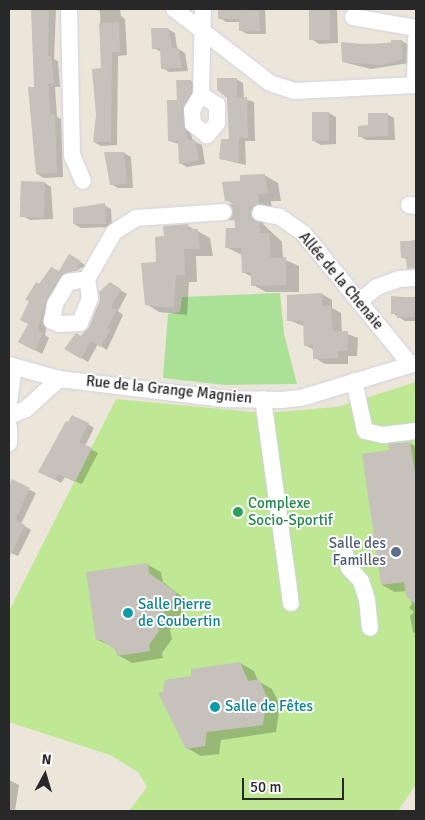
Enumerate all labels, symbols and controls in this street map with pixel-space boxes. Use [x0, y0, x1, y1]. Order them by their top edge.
street label: Allée de la Chenaie [295, 228, 387, 334]
street label: Rue de la Grange Magnien [85, 372, 253, 408]
place label: Complexe Socio-Sportif [248, 494, 333, 529]
marker: Complexe Socio-Sportif [232, 506, 244, 518]
place label: Salle des Familles [329, 534, 386, 569]
marker: Salle des Familles [390, 546, 402, 558]
place label: Salle Pierre de Coubertin [138, 595, 221, 630]
marker: Salle Pierre de Coubertin [122, 607, 134, 619]
place label: Salle de Fêtes [225, 698, 313, 716]
marker: Salle de Fêtes [209, 701, 221, 713]
north arrow [20, 750, 70, 800]
text: N [41, 751, 52, 769]
scale bar [245, 768, 348, 800]
text: 50 m [250, 778, 281, 796]

